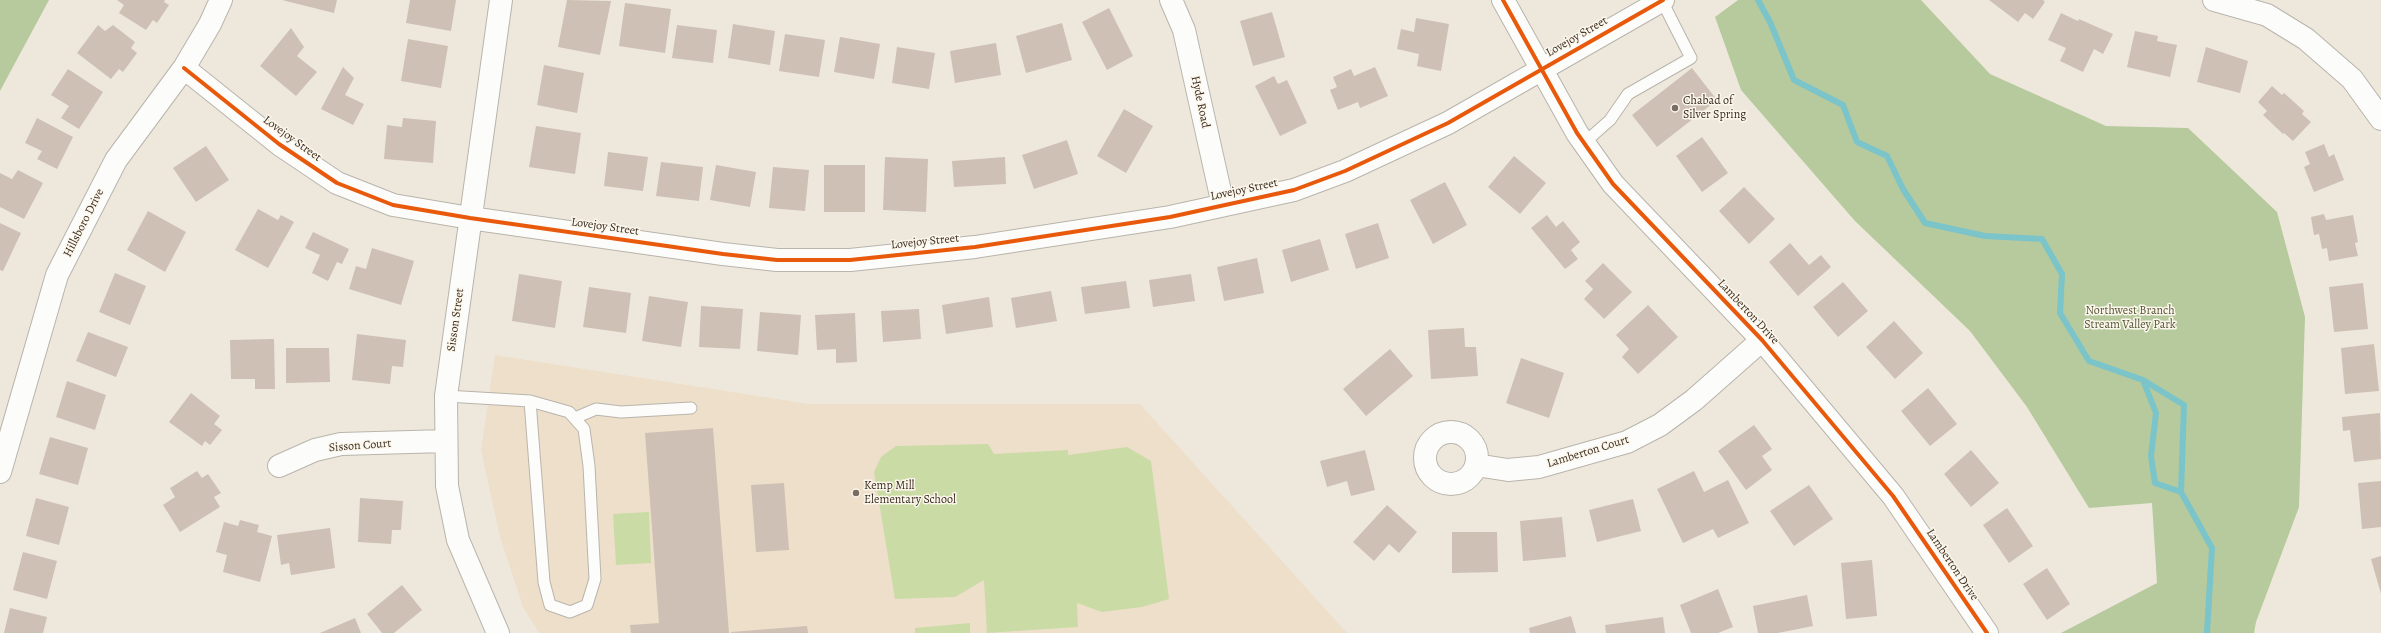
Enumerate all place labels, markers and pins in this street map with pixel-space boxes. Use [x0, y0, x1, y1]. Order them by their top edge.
place label: Chabad of Silver Spring [1683, 94, 1746, 122]
marker: Chabad of Silver Spring [1670, 103, 1680, 113]
place label: Kemp Mill Elementary School [864, 479, 956, 507]
marker: Kemp Mill Elementary School [851, 488, 861, 498]

